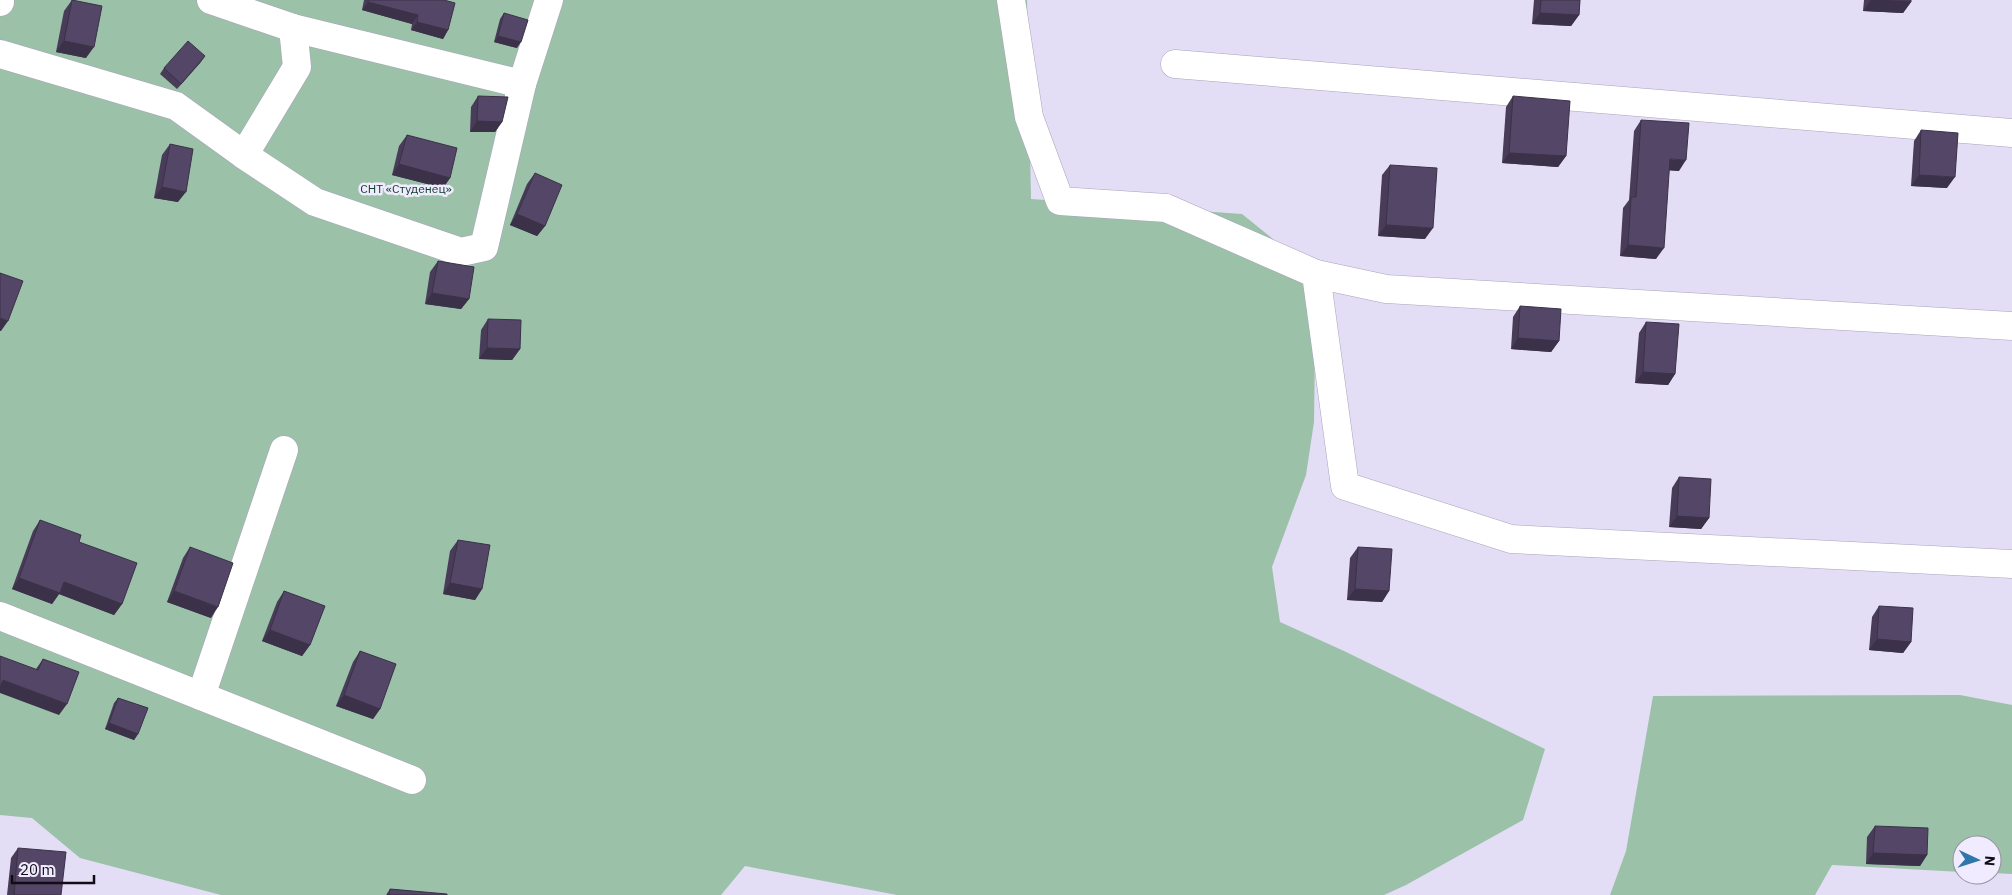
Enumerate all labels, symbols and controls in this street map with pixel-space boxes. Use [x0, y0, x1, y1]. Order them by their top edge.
park label: СНТ «Студенец» [360, 181, 452, 196]
north arrow [1952, 835, 2002, 885]
scale bar [12, 852, 95, 884]
text: N [1981, 855, 1999, 867]
text: 20 m [20, 860, 55, 879]

